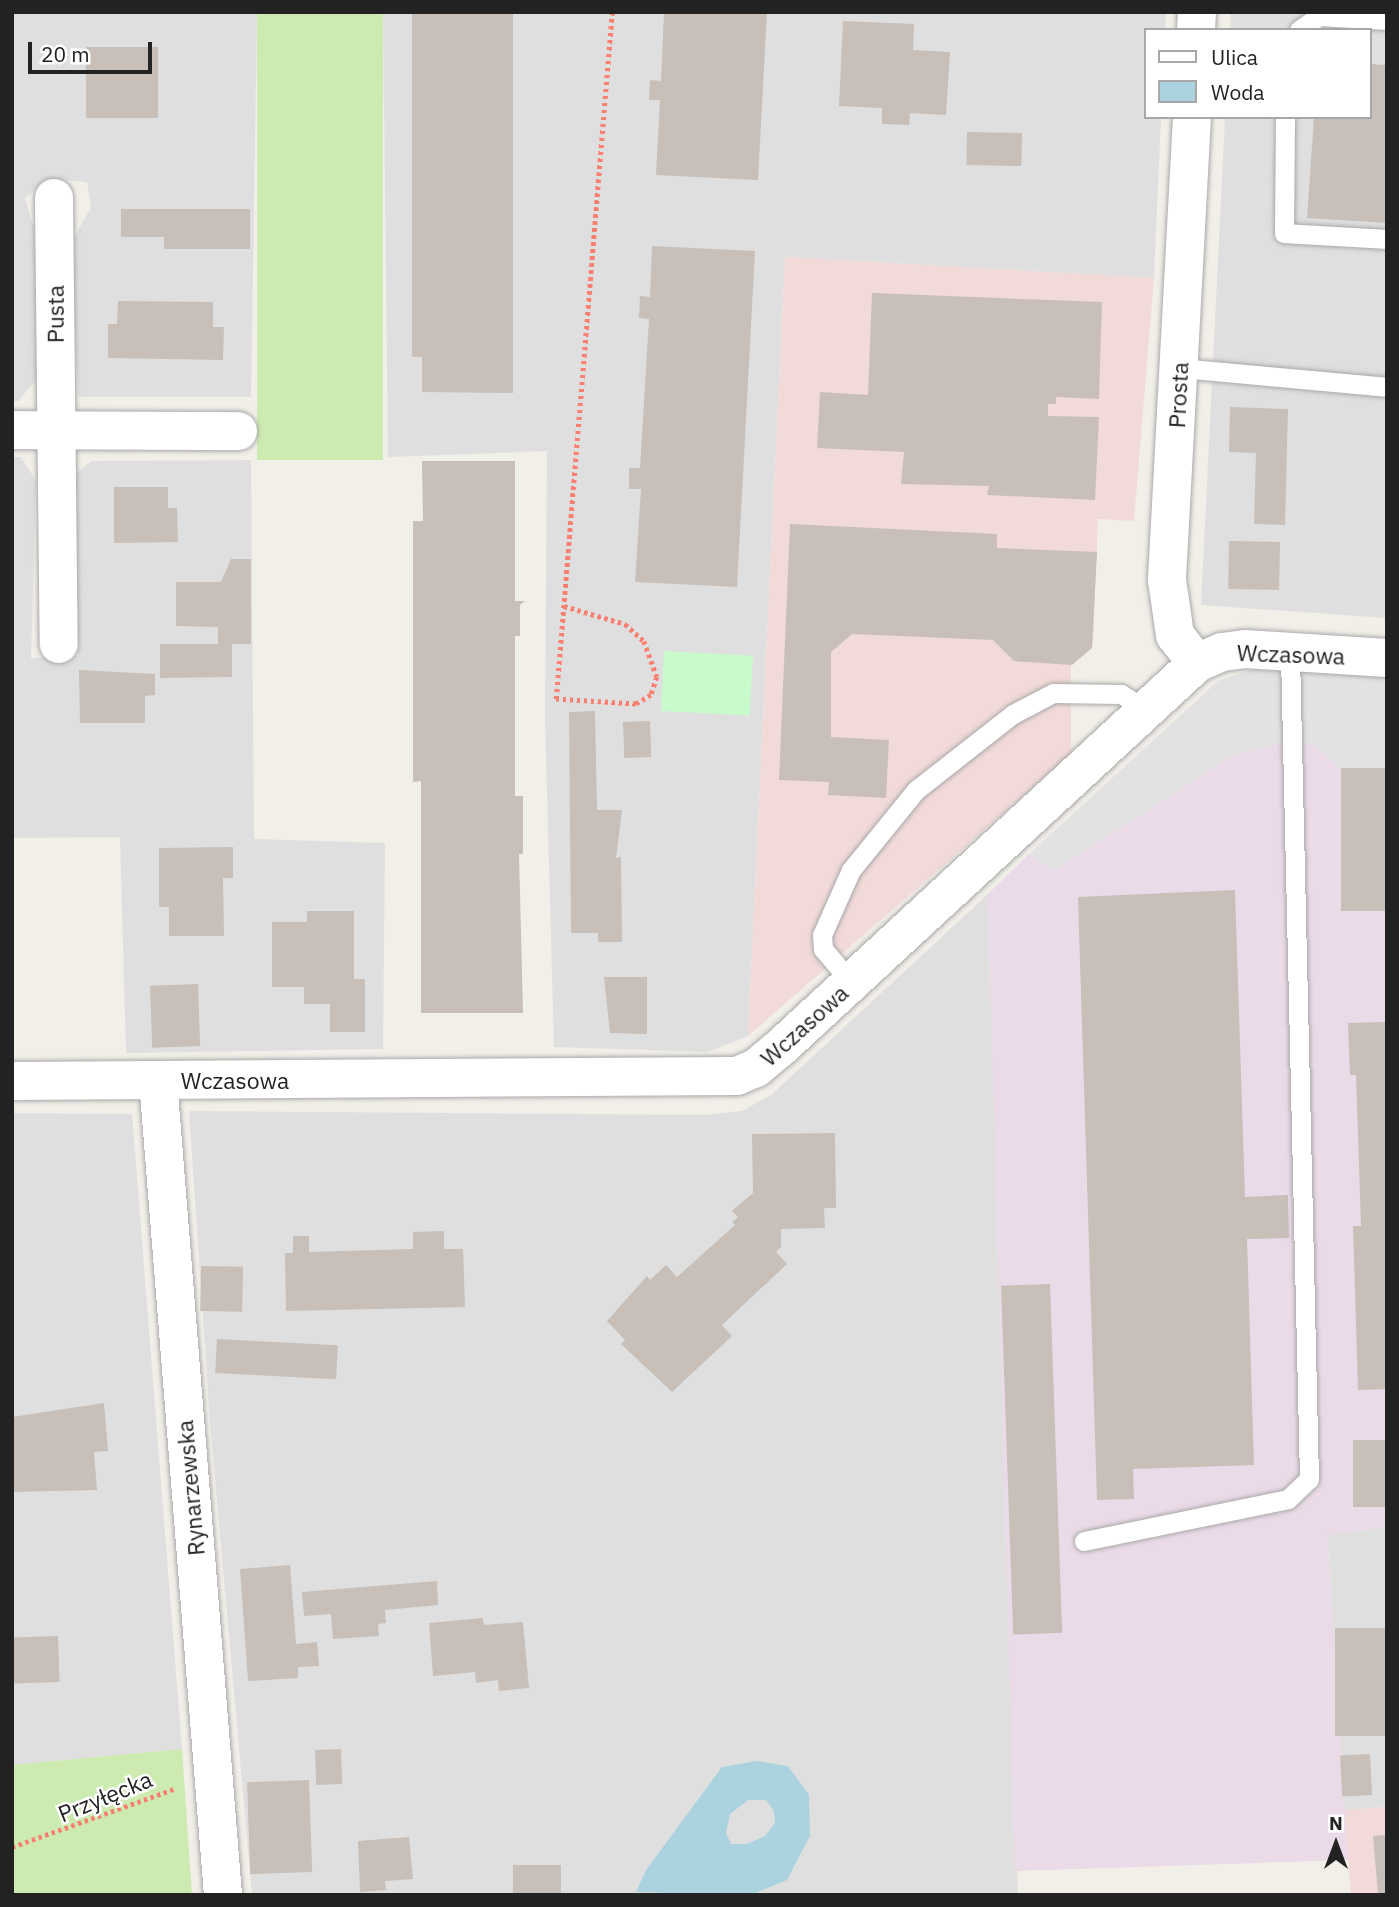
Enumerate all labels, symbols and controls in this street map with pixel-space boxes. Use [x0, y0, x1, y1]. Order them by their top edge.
scale bar [32, 28, 156, 72]
legend [1144, 28, 1371, 119]
text: 20 m [41, 40, 90, 68]
text: Ulica [1211, 43, 1258, 71]
text: Woda [1211, 78, 1265, 106]
street label: Pusta [41, 285, 69, 343]
street label: Prosta [1162, 361, 1194, 429]
street label: Wczasowa [1236, 638, 1346, 670]
street label: Wczasowa [754, 978, 854, 1072]
street label: Wczasowa [181, 1066, 289, 1094]
street label: Rynarzewska [170, 1419, 210, 1557]
street label: Przyłęcka [54, 1765, 156, 1827]
north arrow [1301, 1809, 1371, 1879]
text: N [1329, 1811, 1343, 1835]

